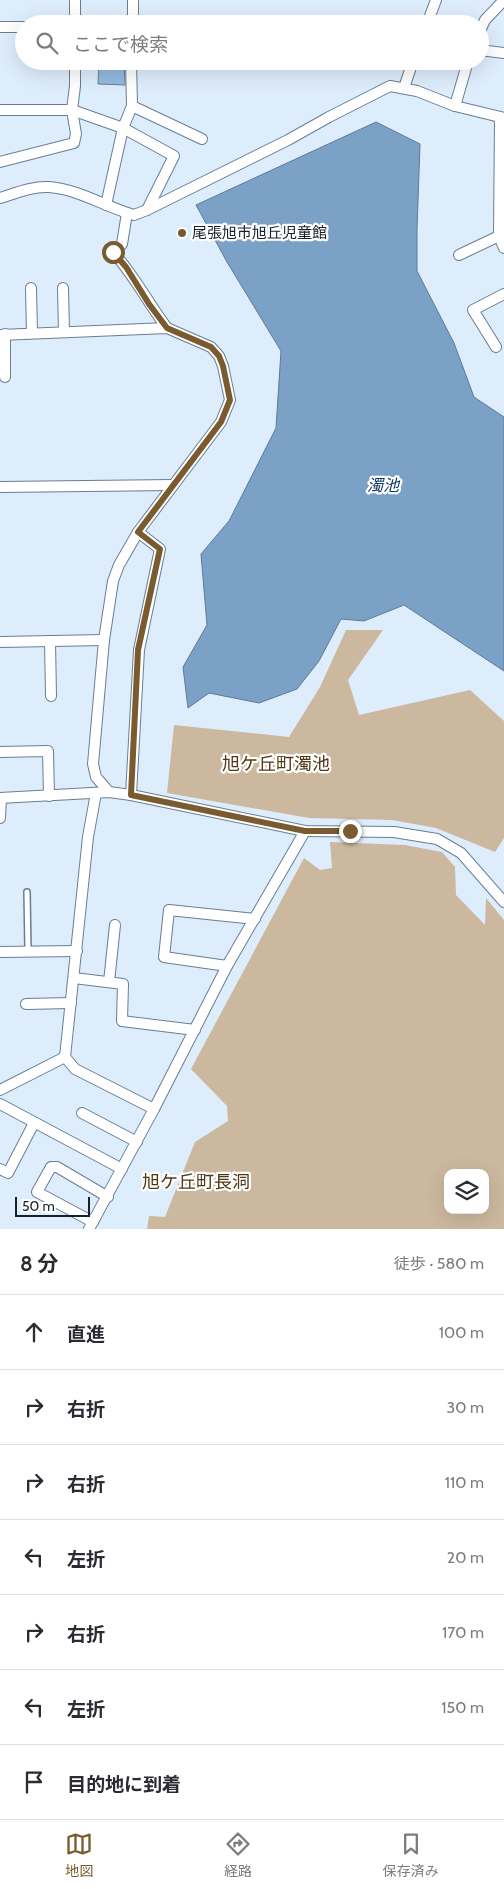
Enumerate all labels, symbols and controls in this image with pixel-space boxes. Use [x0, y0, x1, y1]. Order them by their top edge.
search box [15, 15, 489, 70]
icon: search [33, 29, 61, 57]
text: ここで検索 [73, 33, 168, 56]
place label: 尾張旭市旭丘児童館 [192, 224, 327, 242]
marker: 尾張旭市旭丘児童館 [176, 227, 188, 239]
route start [102, 241, 125, 264]
water label: 濁池 [367, 476, 401, 495]
district label: 旭ケ丘町濁池 [222, 753, 330, 775]
route end [339, 820, 362, 843]
map controls [444, 1169, 489, 1214]
button: layers [444, 1169, 489, 1214]
district label: 旭ケ丘町長洞 [142, 1171, 250, 1193]
scale bar [15, 1194, 90, 1217]
text: 50 m [22, 1197, 55, 1215]
text: 8 分 [20, 1251, 58, 1276]
text: 徒歩 · 580 m [394, 1254, 484, 1273]
icon: ahead [20, 1318, 48, 1346]
text: 直進 [67, 1323, 105, 1346]
text: 100 m [439, 1323, 484, 1342]
icon: right [20, 1393, 48, 1421]
text: 右折 [67, 1398, 105, 1421]
text: 30 m [447, 1398, 484, 1417]
icon: right [20, 1468, 48, 1496]
text: 右折 [67, 1473, 105, 1496]
text: 110 m [445, 1473, 484, 1492]
icon: left [20, 1543, 48, 1571]
text: 左折 [67, 1548, 105, 1571]
text: 20 m [447, 1548, 484, 1567]
icon: right [20, 1618, 48, 1646]
text: 右折 [67, 1623, 105, 1646]
text: 170 m [442, 1623, 484, 1642]
icon: left [20, 1693, 48, 1721]
text: 左折 [67, 1698, 105, 1721]
text: 150 m [441, 1698, 484, 1717]
icon: arrive [20, 1768, 48, 1796]
text: 目的地に到着 [67, 1773, 181, 1796]
tab: 地図 [65, 1830, 93, 1880]
tab: 経路 [224, 1830, 252, 1880]
tab: 保存済み [383, 1830, 439, 1880]

